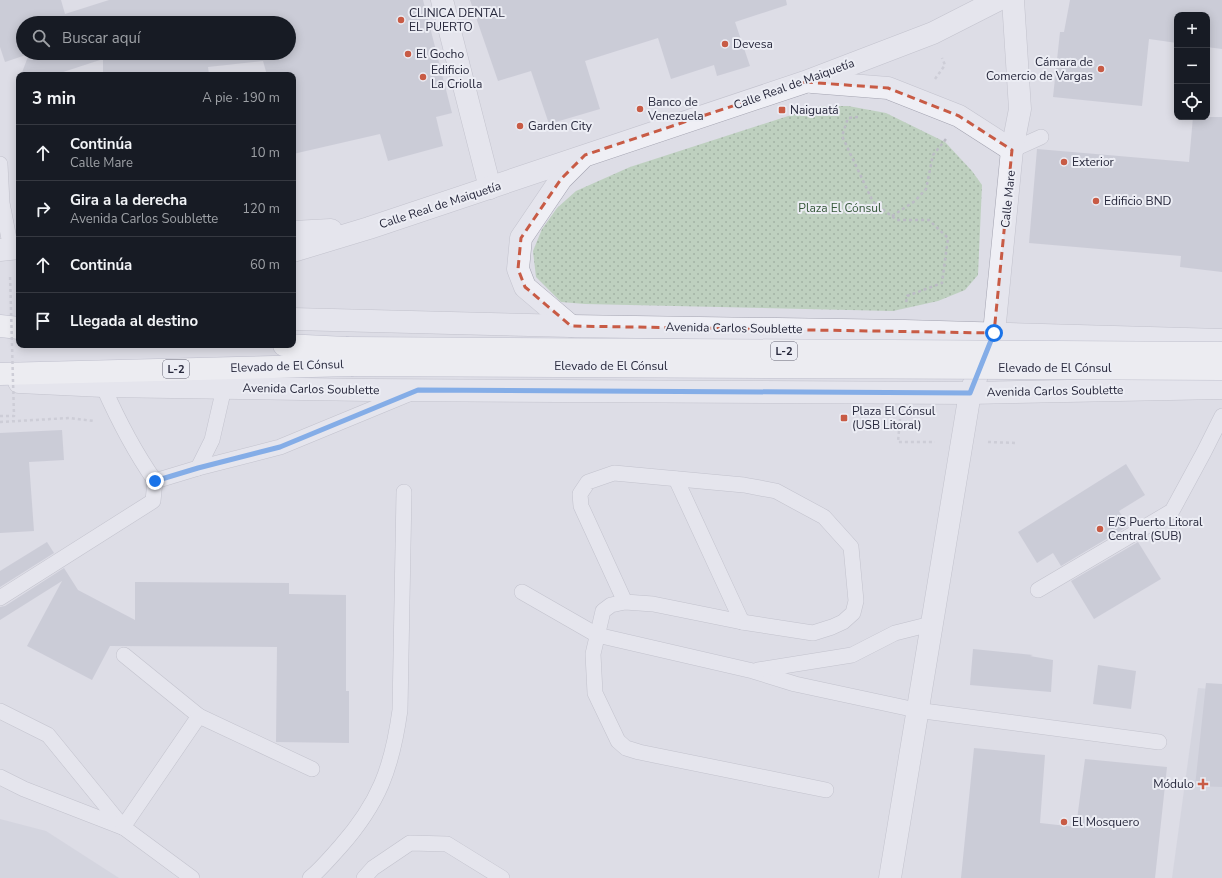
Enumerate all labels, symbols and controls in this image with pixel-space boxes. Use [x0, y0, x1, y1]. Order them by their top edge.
place label: CLINICA DENTAL EL PUERTO [409, 5, 505, 35]
map controls [1174, 12, 1210, 120]
button: + [1174, 12, 1210, 48]
marker: CLINICA DENTAL EL PUERTO [396, 15, 406, 25]
search box [16, 16, 296, 60]
icon: search [30, 27, 52, 49]
text: Buscar aquí [62, 28, 140, 48]
place label: Devesa [733, 36, 773, 52]
marker: Devesa [720, 39, 730, 49]
place label: El Gocho [416, 46, 464, 62]
button: − [1174, 48, 1210, 84]
marker: El Gocho [403, 49, 413, 59]
place label: Cámara de Comercio de Vargas [986, 54, 1093, 84]
street label: Calle Real de Maiquetía [731, 55, 857, 113]
place label: Edificio La Criolla [431, 62, 482, 92]
marker: Cámara de Comercio de Vargas [1096, 64, 1106, 74]
marker: Edificio La Criolla [418, 72, 428, 82]
button: locate [1174, 84, 1210, 120]
text: 3 min [32, 87, 76, 110]
text: A pie · 190 m [202, 89, 280, 107]
place label: Banco de Venezuela [647, 94, 704, 124]
place label: Naiguatá [790, 102, 839, 118]
marker: Banco de Venezuela [635, 104, 645, 114]
marker: Naiguatá [777, 105, 787, 115]
place label: Garden City [528, 118, 593, 134]
marker: Garden City [515, 121, 525, 131]
text: Continúa [70, 134, 132, 154]
icon: ahead [32, 142, 54, 164]
text: 10 m [250, 144, 280, 162]
text: Calle Mare [70, 154, 133, 172]
place label: Exterior [1072, 154, 1115, 170]
marker: Exterior [1059, 157, 1069, 167]
street label: Calle Mare [997, 169, 1019, 229]
street label: Calle Real de Maiquetía [377, 178, 503, 232]
text: Gira a la derecha [70, 190, 187, 210]
place label: Edificio BND [1104, 193, 1172, 209]
marker: Edificio BND [1091, 196, 1101, 206]
icon: right [32, 198, 54, 220]
text: 120 m [242, 200, 280, 218]
park label: Plaza El Cónsul [798, 200, 882, 216]
text: Avenida Carlos Soublette [70, 210, 218, 228]
icon: ahead [32, 254, 54, 276]
text: Continúa [70, 255, 132, 275]
text: 60 m [250, 256, 280, 274]
icon: arrive [32, 310, 54, 332]
text: Llegada al destino [70, 311, 198, 331]
street label: Avenida Carlos Soublette [666, 319, 802, 337]
route start [985, 324, 1003, 342]
road number: L-2 [771, 342, 797, 360]
street label: Elevado de El Cónsul [230, 356, 344, 376]
street label: Elevado de El Cónsul [554, 358, 668, 374]
road number: L-2 [163, 360, 189, 378]
street label: Elevado de El Cónsul [998, 360, 1112, 376]
street label: Avenida Carlos Soublette [243, 380, 379, 398]
street label: Avenida Carlos Soublette [987, 382, 1123, 400]
place label: Plaza El Cónsul (USB Litoral) [852, 403, 936, 433]
marker: Plaza El Cónsul (USB Litoral) [839, 413, 849, 423]
route end [146, 472, 164, 490]
place label: E/S Puerto Litoral Central (SUB) [1108, 514, 1203, 544]
marker: E/S Puerto Litoral Central (SUB) [1095, 524, 1105, 534]
place label: Módulo [1153, 776, 1194, 792]
marker: Módulo [1197, 778, 1209, 790]
place label: El Mosquero [1072, 814, 1140, 830]
marker: El Mosquero [1059, 817, 1069, 827]

